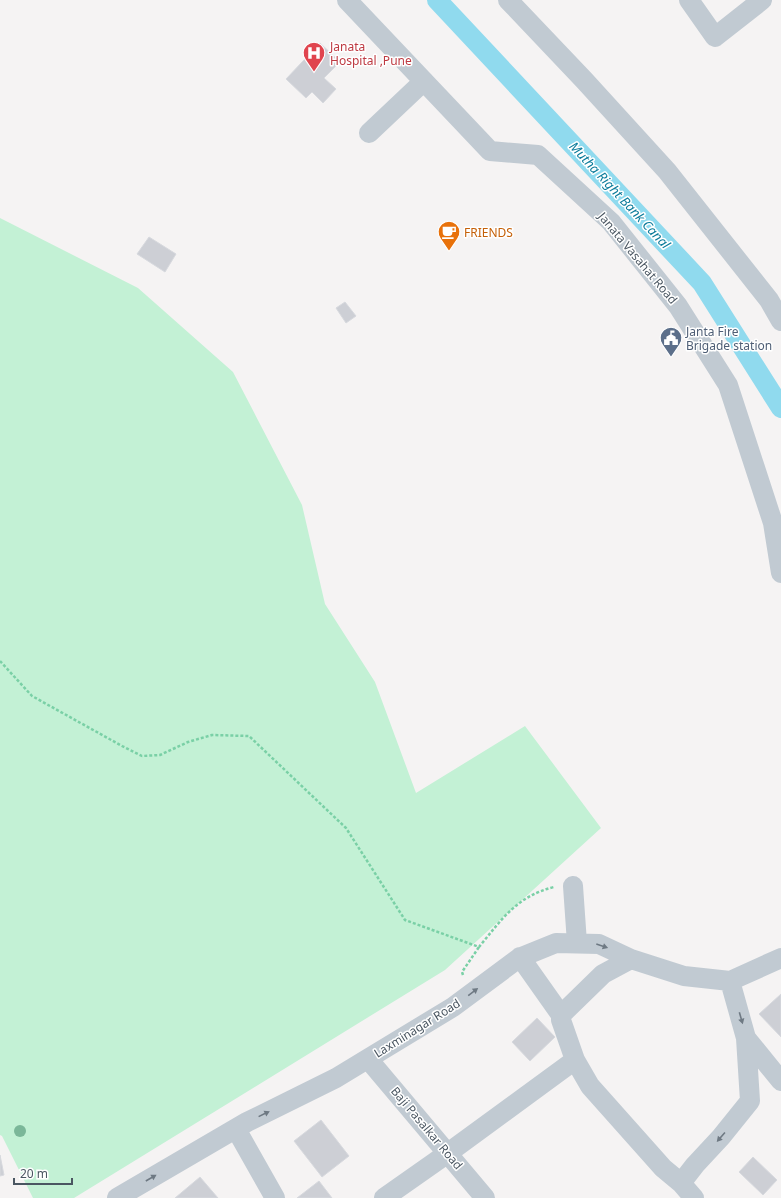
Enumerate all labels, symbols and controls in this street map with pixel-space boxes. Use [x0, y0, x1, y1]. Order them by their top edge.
place label: Janata Hospital ,Pune [329, 38, 412, 69]
hospital icon: Janata Hospital ,Pune [301, 40, 327, 73]
water label: Mutha Right Bank Canal [566, 138, 675, 253]
street label: Janata Vasahat Road [594, 208, 681, 307]
cafe icon: FRIENDS [436, 219, 462, 252]
place label: FRIENDS [464, 224, 513, 241]
place label: Janta Fire Brigade station [685, 323, 772, 354]
public building icon: Janta Fire Brigade station [658, 325, 684, 358]
one-way arrow [596, 943, 608, 949]
one-way arrow [467, 988, 478, 996]
street label: Laxminagar Road [371, 995, 463, 1061]
one-way arrow [738, 1013, 744, 1025]
street label: Baji Pasalkar Road [387, 1083, 467, 1173]
one-way arrow [258, 1111, 270, 1117]
one-way arrow [716, 1132, 725, 1142]
scale bar [14, 1160, 72, 1186]
text: 20 m [20, 1165, 48, 1182]
one-way arrow [145, 1175, 157, 1182]

